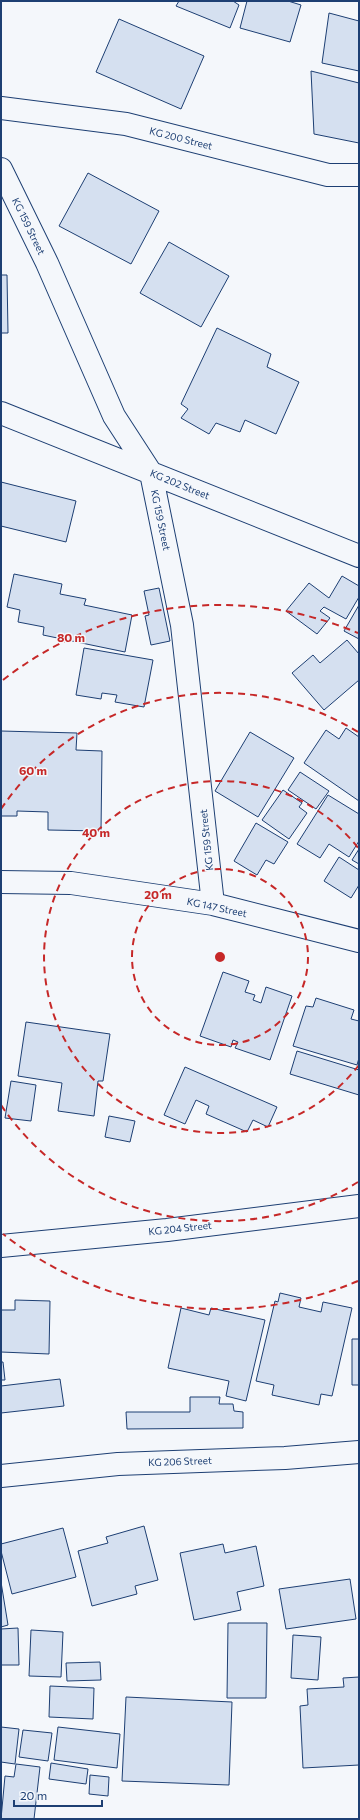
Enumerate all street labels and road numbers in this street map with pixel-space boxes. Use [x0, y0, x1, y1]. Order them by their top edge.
street label: KG 200 Street [148, 124, 214, 152]
street label: KG 159 Street [10, 196, 48, 256]
street label: KG 202 Street [148, 467, 212, 501]
street label: KG 159 Street [149, 488, 173, 552]
street label: KG 159 Street [197, 809, 215, 871]
street label: KG 147 Street [186, 895, 248, 919]
street label: KG 204 Street [148, 1219, 212, 1237]
street label: KG 206 Street [148, 1454, 212, 1468]

